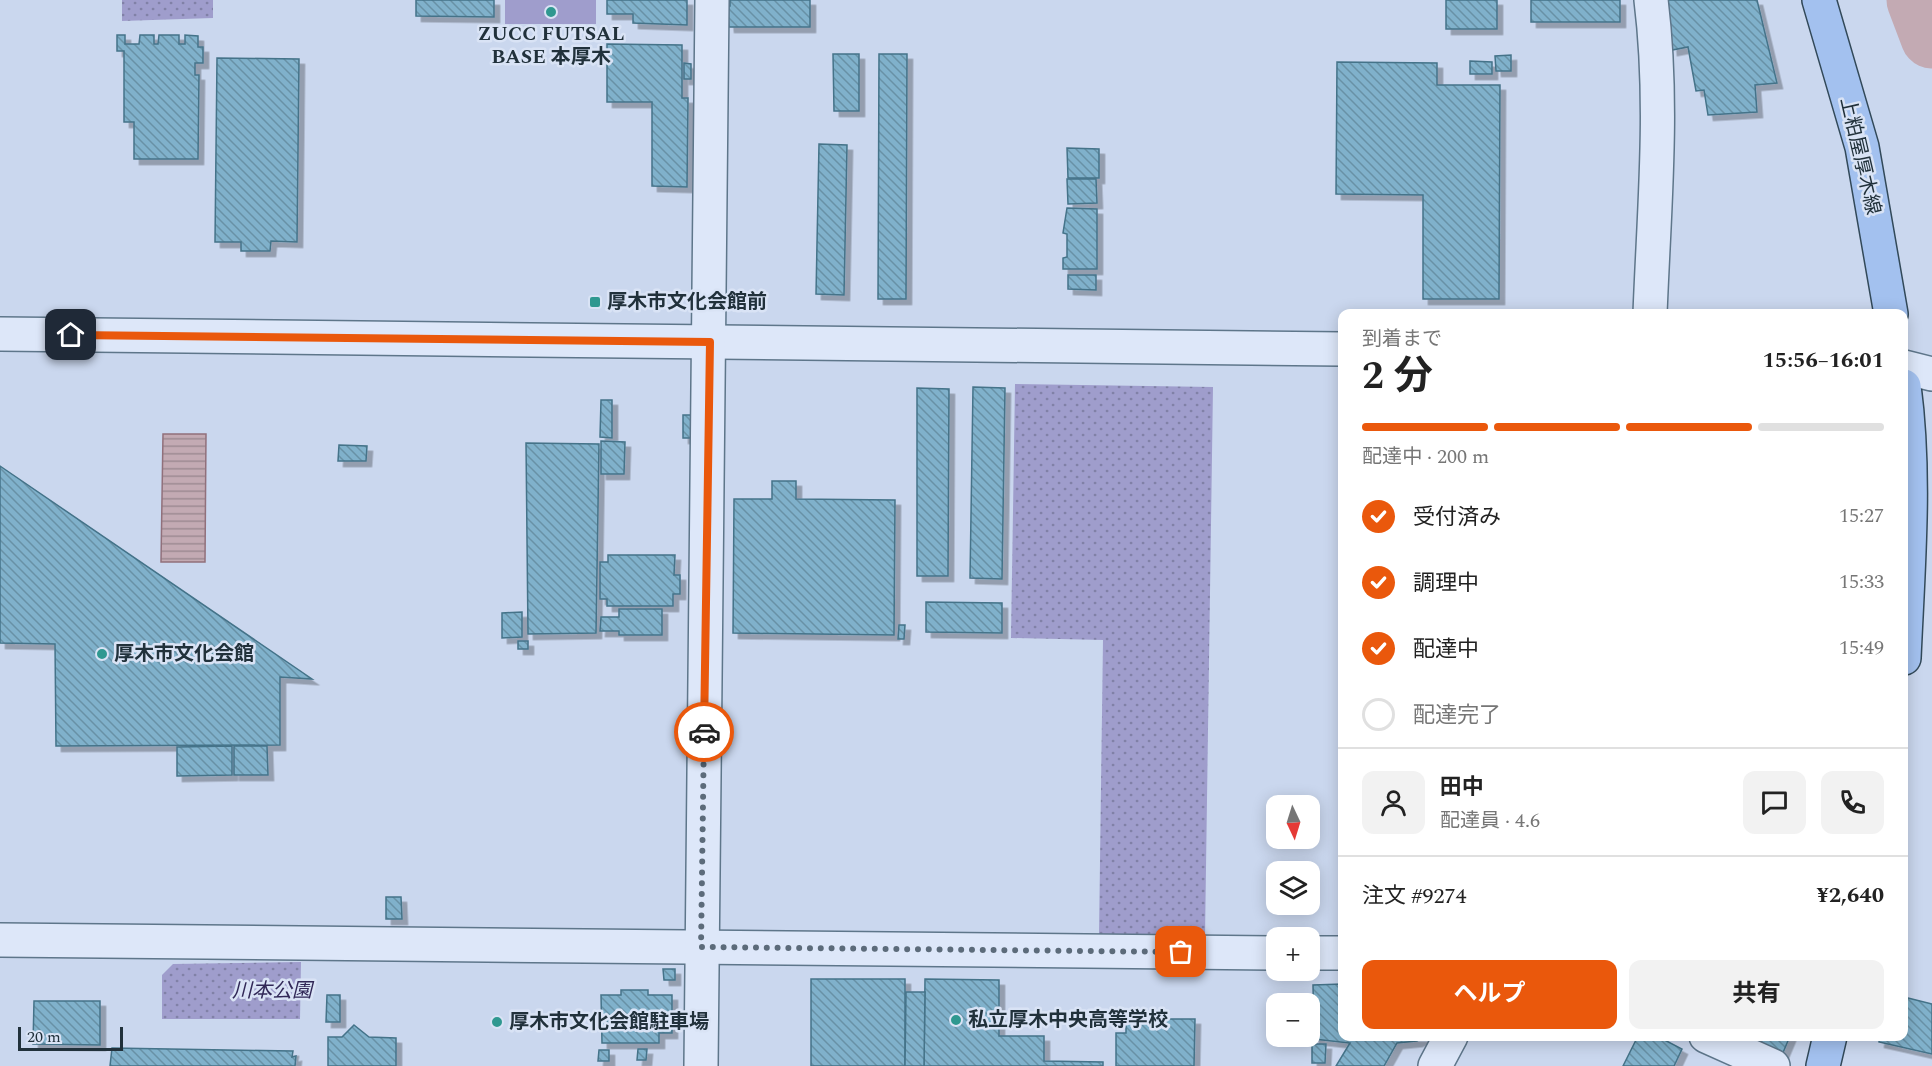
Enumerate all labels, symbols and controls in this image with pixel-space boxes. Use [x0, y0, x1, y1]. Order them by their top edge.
marker: ZUCC FUTSAL BASE 本厚木 [544, 5, 558, 19]
place label: ZUCC FUTSAL BASE 本厚木 [477, 19, 625, 72]
street label: 上粕屋厚木線 [1832, 94, 1888, 218]
place label: 厚木市文化会館前 [607, 287, 767, 317]
marker: 厚木市文化会館前 [588, 295, 602, 309]
pin [45, 309, 96, 360]
icon: home [54, 318, 87, 351]
text: 到着まで [1362, 324, 1442, 354]
text: 15:56–16:01 [1762, 344, 1884, 377]
text: 2 分 [1362, 347, 1433, 406]
text: 配達中 · 200 m [1362, 442, 1489, 472]
icon: check [1362, 500, 1395, 533]
text: 受付済み [1413, 501, 1501, 534]
text: 15:27 [1839, 501, 1884, 531]
icon: check [1362, 566, 1395, 599]
text: 調理中 [1413, 567, 1479, 600]
text: 15:33 [1839, 567, 1884, 597]
icon: check [1362, 632, 1395, 665]
text: 配達中 [1413, 633, 1479, 666]
text: 15:49 [1839, 633, 1884, 663]
place label: 厚木市文化会館 [114, 639, 254, 669]
marker: 厚木市文化会館 [95, 647, 109, 661]
text: 配達完了 [1413, 699, 1501, 732]
courier [674, 702, 734, 762]
icon: car [688, 716, 721, 749]
button: person [1362, 771, 1425, 834]
text: 田中 [1440, 771, 1484, 804]
button: chat [1743, 771, 1806, 834]
button: phone [1821, 771, 1884, 834]
north arrow [1266, 795, 1320, 849]
map controls [1266, 795, 1320, 1047]
text: 配達員 · 4.6 [1440, 806, 1540, 836]
button: layers [1266, 861, 1320, 915]
text: ¥2,640 [1816, 879, 1884, 912]
text: 注文 #9274 [1362, 880, 1467, 913]
pin [1155, 926, 1206, 977]
button: + [1266, 927, 1320, 981]
icon: bag [1164, 935, 1197, 968]
button: ヘルプ [1362, 960, 1617, 1029]
button: 共有 [1629, 960, 1884, 1029]
park label: 川本公園 [232, 976, 315, 1006]
button: − [1266, 993, 1320, 1047]
place label: 私立厚木中央高等学校 [968, 1005, 1168, 1035]
place label: 厚木市文化会館駐車場 [509, 1007, 709, 1037]
marker: 私立厚木中央高等学校 [949, 1013, 963, 1027]
marker: 厚木市文化会館駐車場 [490, 1015, 504, 1029]
scale bar [18, 1024, 123, 1052]
text: 20 m [27, 1025, 61, 1049]

